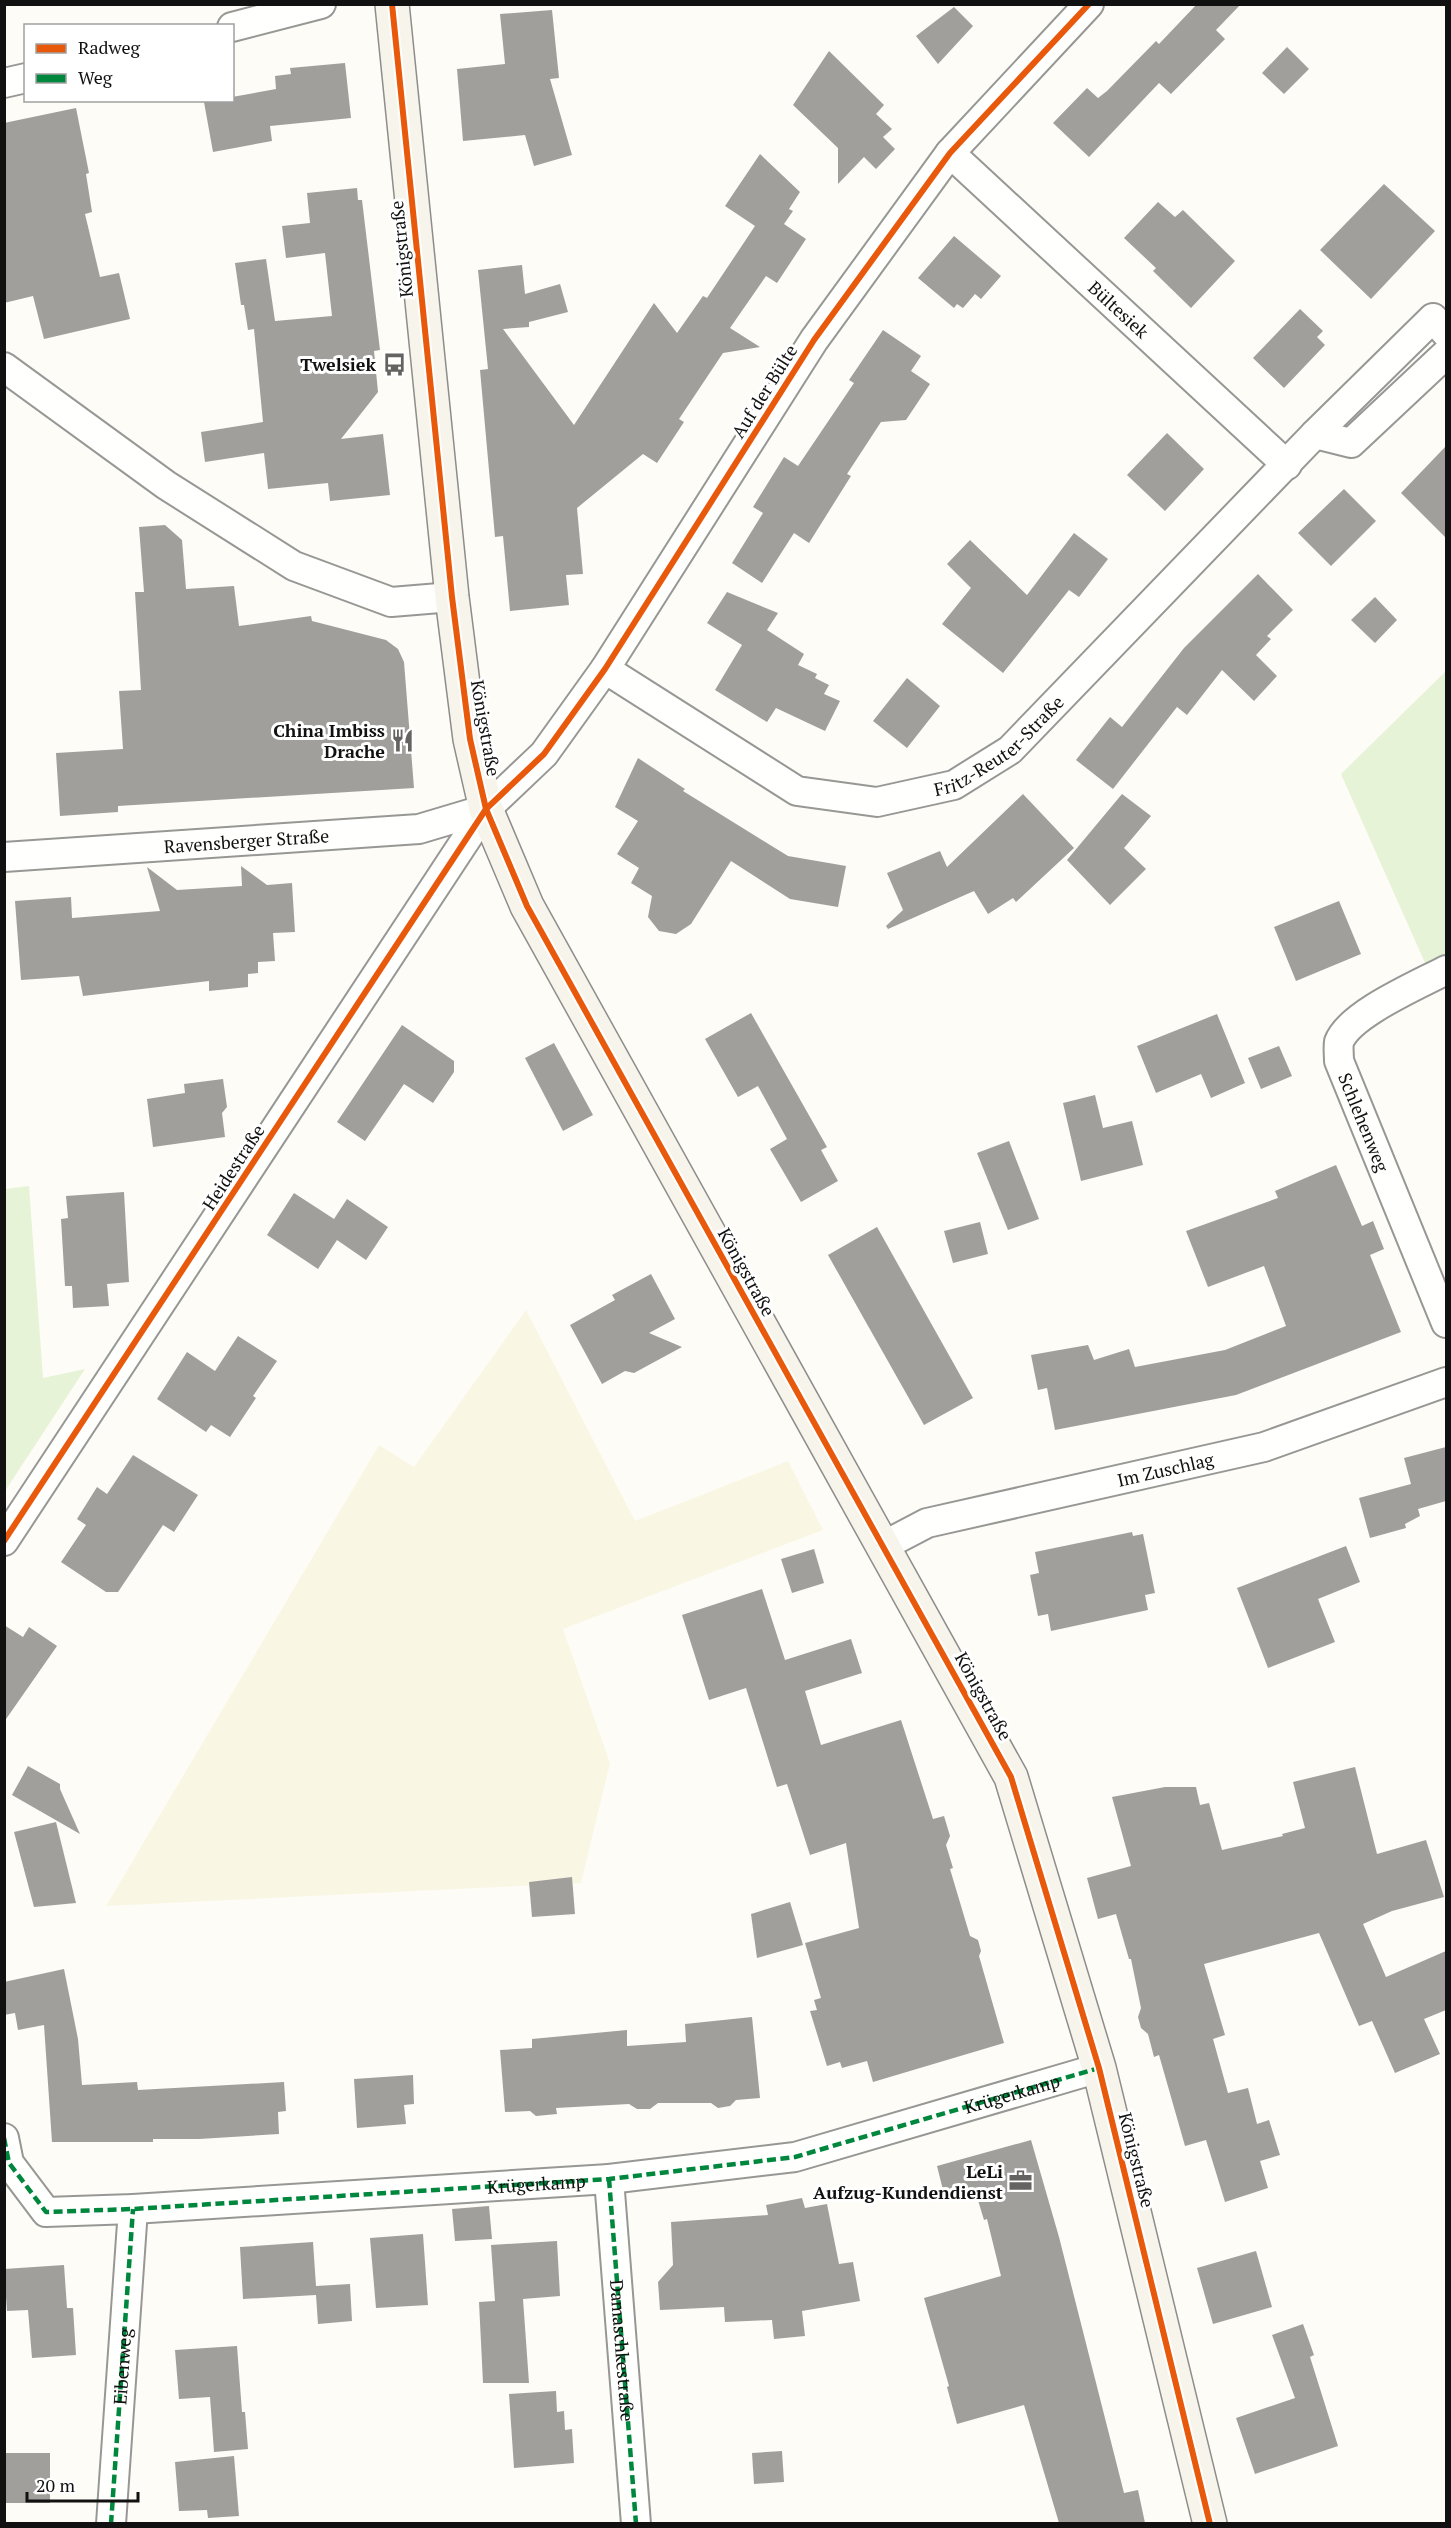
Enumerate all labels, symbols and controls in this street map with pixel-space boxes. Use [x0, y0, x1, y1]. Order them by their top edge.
legend [24, 24, 234, 102]
text: Radweg [78, 35, 140, 59]
text: Weg [78, 65, 113, 89]
street label: Königstraße [384, 199, 418, 299]
street label: Bültesiek [1083, 275, 1155, 344]
street label: Auf der Bülte [726, 340, 802, 442]
bus stop icon: Twelsiek [381, 351, 407, 377]
place label: Twelsiek [300, 352, 376, 376]
street label: Königstraße [466, 678, 506, 778]
street label: Fritz-Reuter-Straße [932, 690, 1069, 801]
place label: China Imbiss Drache [273, 718, 385, 763]
restaurant icon: China Imbiss Drache [390, 727, 416, 753]
street label: Ravensberger Straße [163, 823, 330, 858]
street label: Schlehenweg [1333, 1069, 1395, 1176]
street label: Heidestraße [196, 1120, 270, 1214]
street label: Königstraße [713, 1224, 781, 1320]
street label: Im Zuschlag [1115, 1447, 1216, 1492]
street label: Königstraße [950, 1648, 1018, 1744]
street label: Krügerkamp [961, 2068, 1062, 2119]
street label: Königstraße [1114, 2110, 1160, 2210]
place label: LeLi Aufzug-Kundendienst [813, 2159, 1003, 2204]
office icon: LeLi Aufzug-Kundendienst [1008, 2168, 1034, 2194]
street label: Krügerkamp [486, 2169, 586, 2199]
street label: Damaschkestraße [605, 2279, 640, 2422]
street label: Eibenweg [107, 2327, 137, 2406]
scale bar [27, 2465, 138, 2503]
text: 20 m [36, 2473, 76, 2497]

